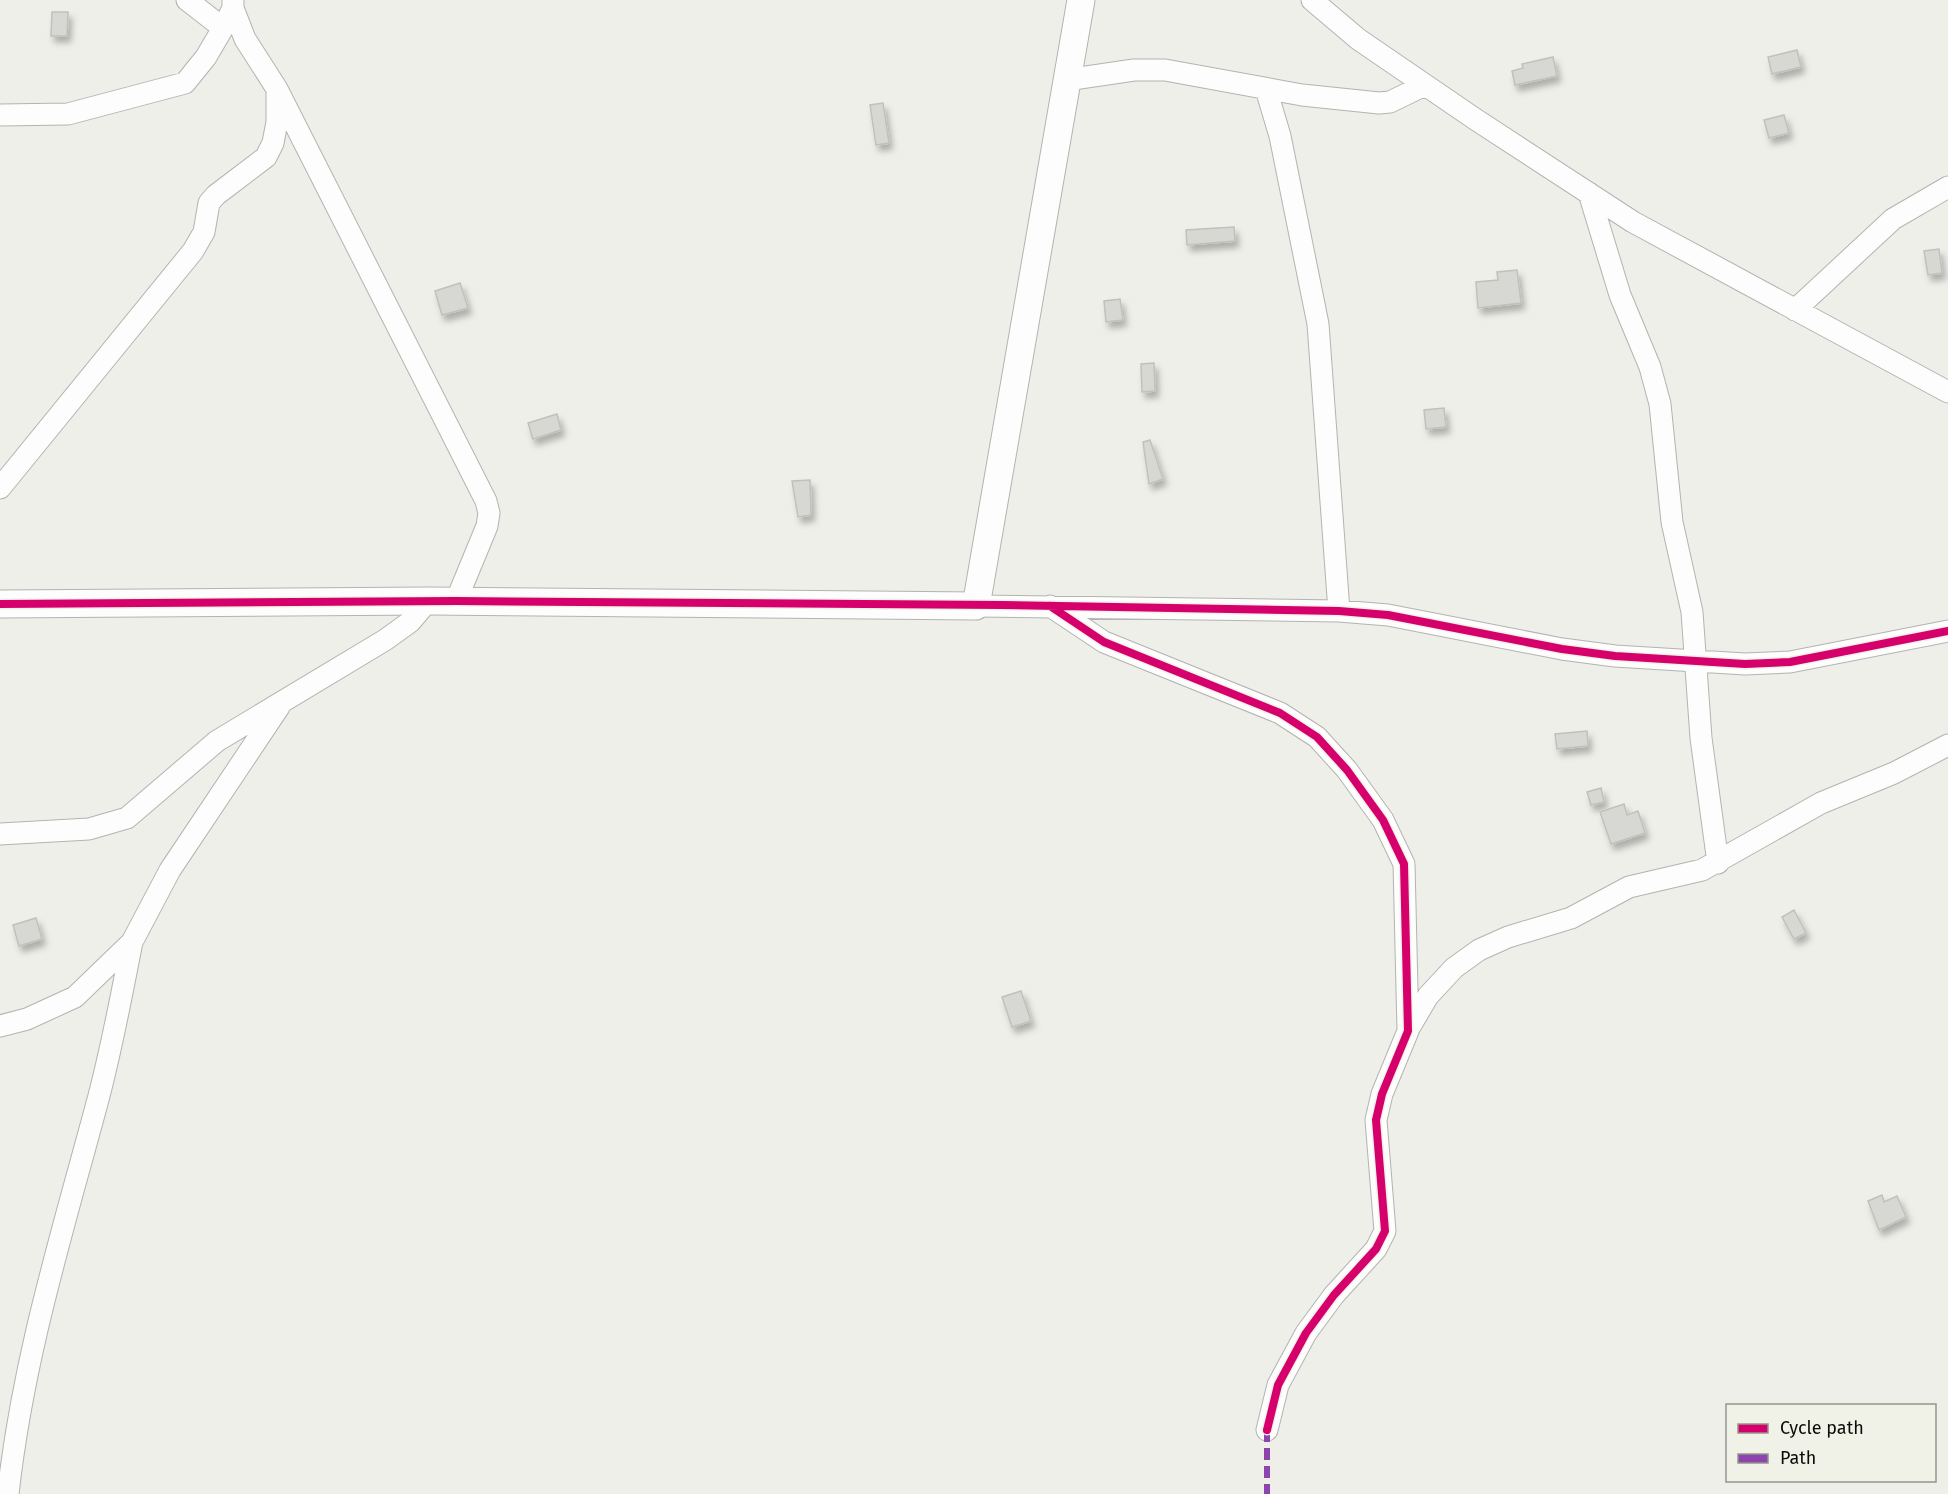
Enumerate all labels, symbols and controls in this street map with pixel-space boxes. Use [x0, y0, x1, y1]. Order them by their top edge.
legend [1726, 1404, 1936, 1482]
text: Cycle path [1780, 1417, 1864, 1439]
text: Path [1780, 1447, 1816, 1469]

